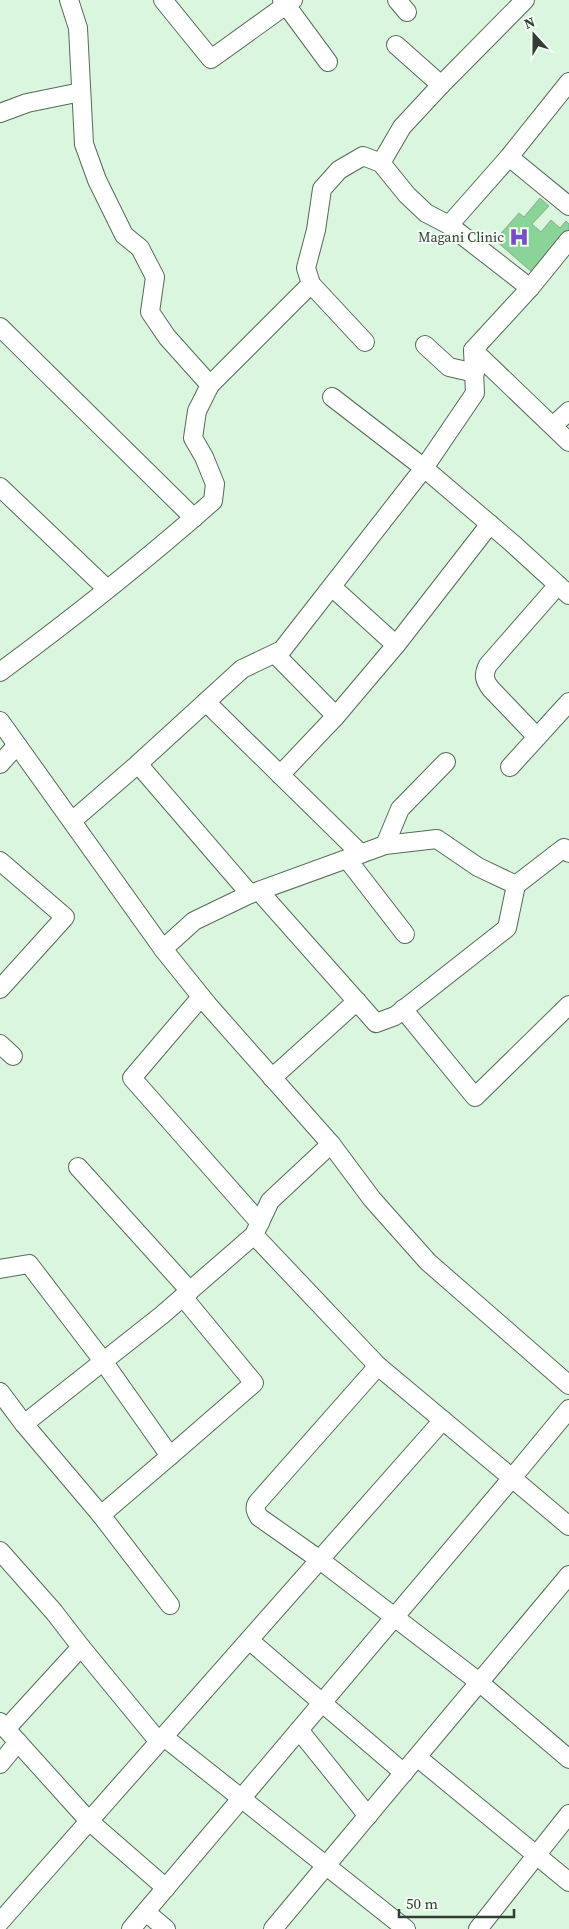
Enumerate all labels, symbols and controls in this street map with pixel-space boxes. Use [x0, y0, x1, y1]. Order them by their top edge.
north arrow [509, 10, 559, 60]
text: N [521, 12, 538, 34]
hospital icon: Magani Clinic [508, 226, 530, 248]
place label: Magani Clinic [418, 227, 504, 247]
scale bar [399, 1886, 514, 1918]
text: 50 m [406, 1893, 438, 1914]

